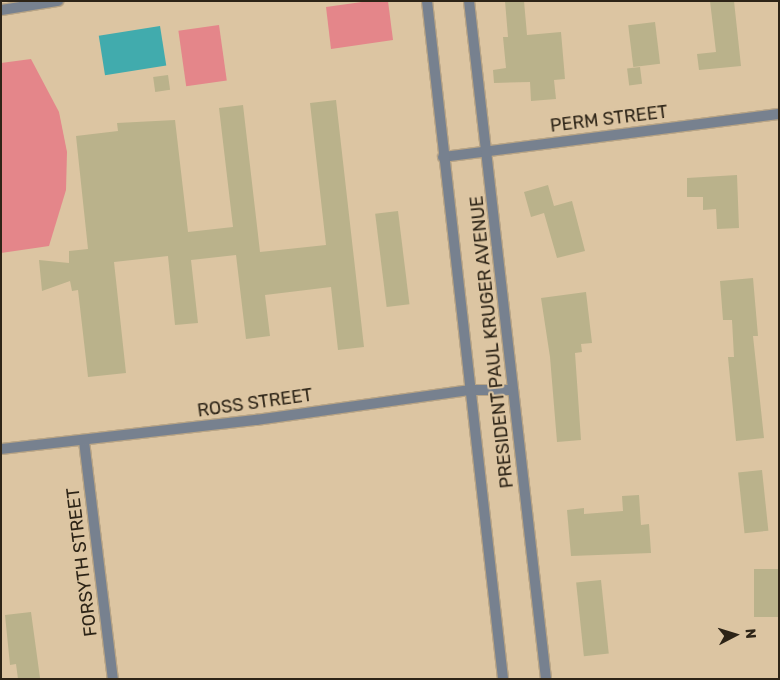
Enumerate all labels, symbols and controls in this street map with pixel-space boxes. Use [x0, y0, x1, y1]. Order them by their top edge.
street label: PERM STREET [549, 101, 669, 137]
street label: PRESIDENT PAUL KRUGER AVENUE [466, 194, 518, 490]
street label: ROSS STREET [196, 384, 314, 422]
street label: FORSYTH STREET [62, 486, 102, 638]
north arrow [710, 610, 760, 660]
text: N [742, 628, 759, 639]

